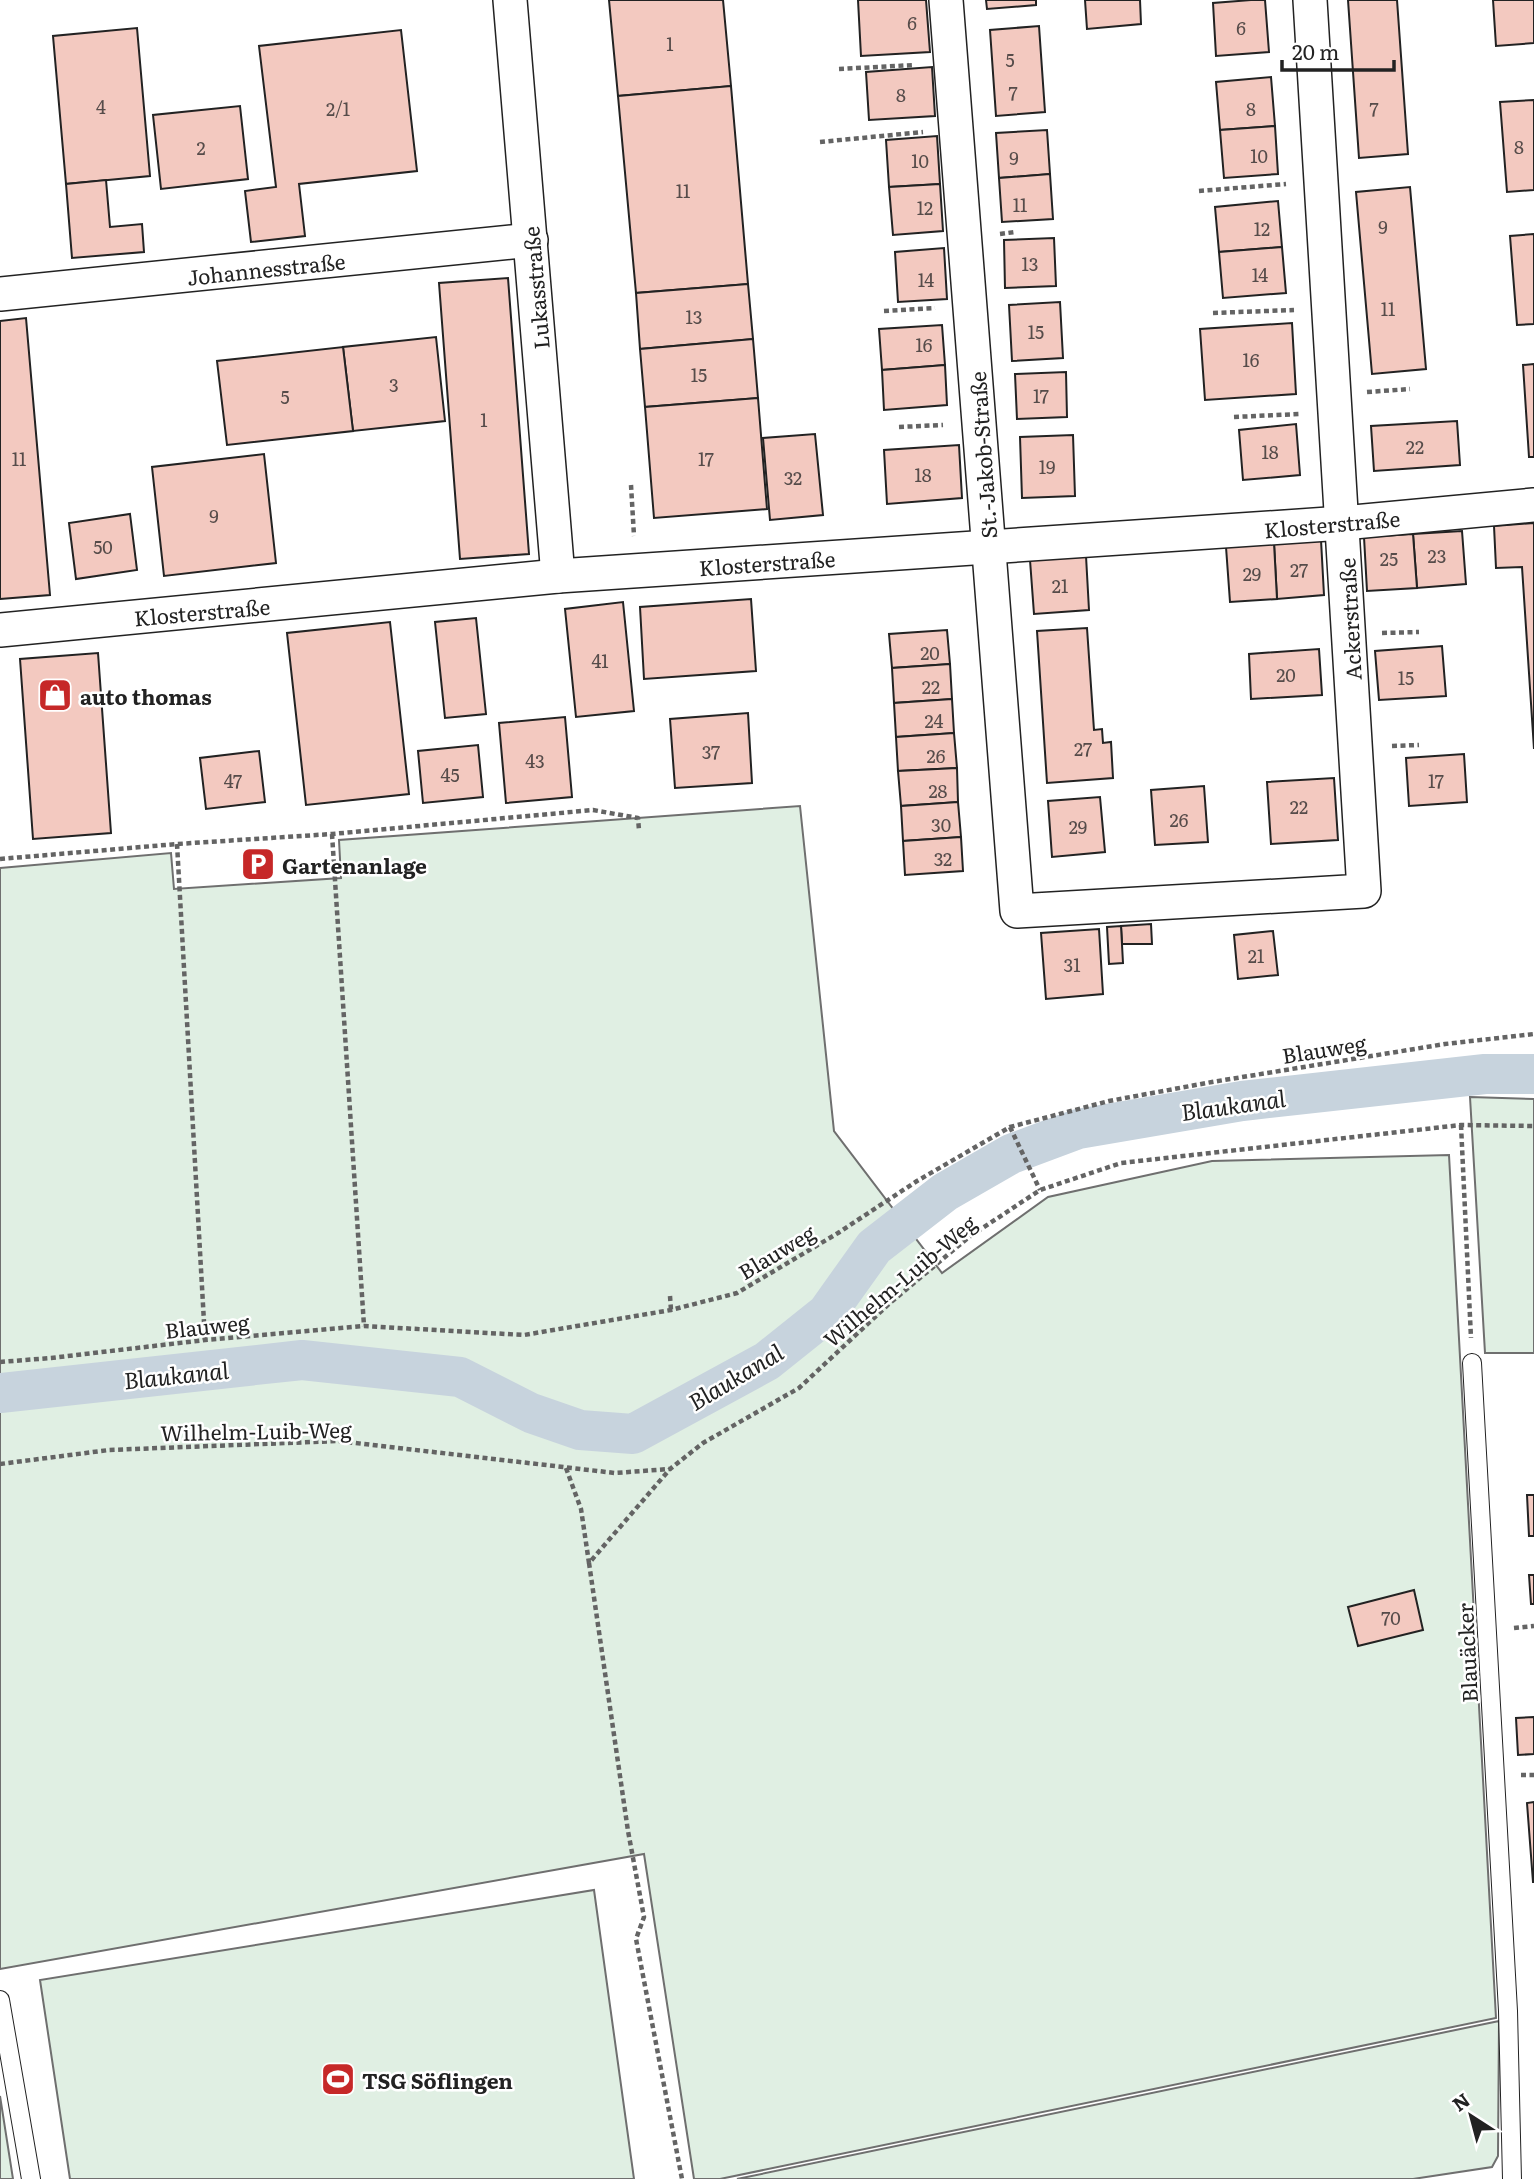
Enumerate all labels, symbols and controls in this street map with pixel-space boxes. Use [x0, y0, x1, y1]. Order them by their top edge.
house number: 6 [907, 9, 917, 36]
house number: 6 [1236, 14, 1246, 41]
scale bar [1282, 28, 1394, 72]
house number: 1 [666, 30, 674, 57]
text: 20 m [1292, 35, 1339, 66]
house number: 5 [1005, 46, 1015, 73]
house number: 7 [1008, 79, 1018, 106]
house number: 8 [896, 81, 906, 108]
house number: 4 [96, 93, 106, 120]
house number: 2/1 [326, 95, 350, 122]
house number: 8 [1246, 95, 1256, 122]
house number: 7 [1369, 95, 1379, 122]
house number: 8 [1514, 133, 1524, 160]
house number: 2 [196, 134, 206, 161]
house number: 10 [1250, 142, 1268, 169]
house number: 9 [1009, 144, 1019, 171]
house number: 10 [911, 147, 929, 174]
house number: 11 [676, 177, 690, 204]
house number: 11 [1013, 191, 1027, 218]
house number: 12 [917, 194, 933, 221]
house number: 9 [1378, 213, 1388, 240]
house number: 12 [1254, 215, 1270, 242]
street label: Lukasstraße [514, 225, 556, 351]
street label: Johannesstraße [185, 244, 347, 292]
house number: 13 [1021, 250, 1039, 277]
house number: 14 [1252, 261, 1268, 288]
house number: 14 [918, 266, 934, 293]
house number: 11 [1381, 295, 1395, 322]
house number: 13 [685, 303, 703, 330]
house number: 15 [1028, 318, 1044, 345]
house number: 16 [916, 331, 933, 358]
house number: 16 [1243, 346, 1260, 373]
house number: 15 [691, 361, 707, 388]
street label: St.-Jakob-Straße [961, 370, 1003, 540]
house number: 3 [389, 371, 399, 398]
house number: 17 [1033, 382, 1049, 409]
house number: 5 [280, 383, 290, 410]
house number: 1 [480, 406, 488, 433]
house number: 22 [1406, 433, 1424, 460]
house number: 18 [1261, 438, 1279, 465]
house number: 11 [12, 445, 26, 472]
house number: 17 [698, 445, 714, 472]
house number: 19 [1039, 453, 1055, 480]
house number: 18 [914, 461, 932, 488]
house number: 32 [784, 464, 802, 491]
house number: 9 [209, 502, 219, 529]
street label: Klosterstraße [1263, 502, 1401, 544]
house number: 50 [93, 533, 113, 560]
street label: Klosterstraße [698, 542, 836, 582]
house number: 23 [1428, 542, 1446, 569]
house number: 25 [1380, 545, 1398, 572]
house number: 27 [1290, 556, 1308, 583]
street label: Ackerstraße [1330, 557, 1368, 681]
house number: 29 [1243, 560, 1261, 587]
house number: 21 [1052, 572, 1068, 599]
street label: Klosterstraße [133, 590, 271, 632]
house number: 20 [920, 639, 940, 666]
house number: 41 [591, 647, 609, 674]
house number: 20 [1276, 661, 1296, 688]
house number: 15 [1398, 664, 1414, 691]
house number: 22 [922, 673, 940, 700]
shop icon: auto thomas [36, 676, 74, 714]
place label: auto thomas [80, 680, 212, 711]
house number: 24 [924, 707, 944, 734]
house number: 27 [1074, 735, 1092, 762]
house number: 37 [702, 738, 720, 765]
house number: 26 [927, 742, 946, 769]
house number: 43 [525, 747, 545, 774]
house number: 45 [440, 761, 460, 788]
house number: 47 [224, 767, 242, 794]
house number: 17 [1428, 767, 1444, 794]
house number: 28 [928, 777, 948, 804]
house number: 22 [1290, 793, 1308, 820]
house number: 26 [1170, 806, 1189, 833]
house number: 30 [931, 811, 951, 838]
house number: 29 [1069, 813, 1087, 840]
parking icon: Gartenanlage [239, 845, 277, 883]
house number: 32 [934, 845, 952, 872]
place label: Gartenanlage [282, 849, 427, 880]
house number: 21 [1248, 942, 1264, 969]
house number: 31 [1063, 951, 1081, 978]
street label: Blauweg [1280, 1026, 1369, 1070]
water label: Blaukanal [1179, 1080, 1288, 1128]
street label: Wilhelm-Luib-Weg [816, 1206, 983, 1353]
street label: Blauweg [732, 1216, 821, 1286]
street label: Blauweg [163, 1305, 251, 1345]
water label: Blaukanal [681, 1334, 789, 1418]
water label: Blaukanal [122, 1352, 231, 1396]
street label: Wilhelm-Luib-Weg [160, 1413, 352, 1447]
street label: Blauäcker [1448, 1602, 1484, 1704]
house number: 70 [1381, 1604, 1401, 1631]
sports icon: TSG Söflingen [319, 2060, 357, 2098]
place label: TSG Söflingen [362, 2064, 513, 2095]
north arrow [1436, 2081, 1506, 2151]
text: N [1446, 2085, 1475, 2117]

